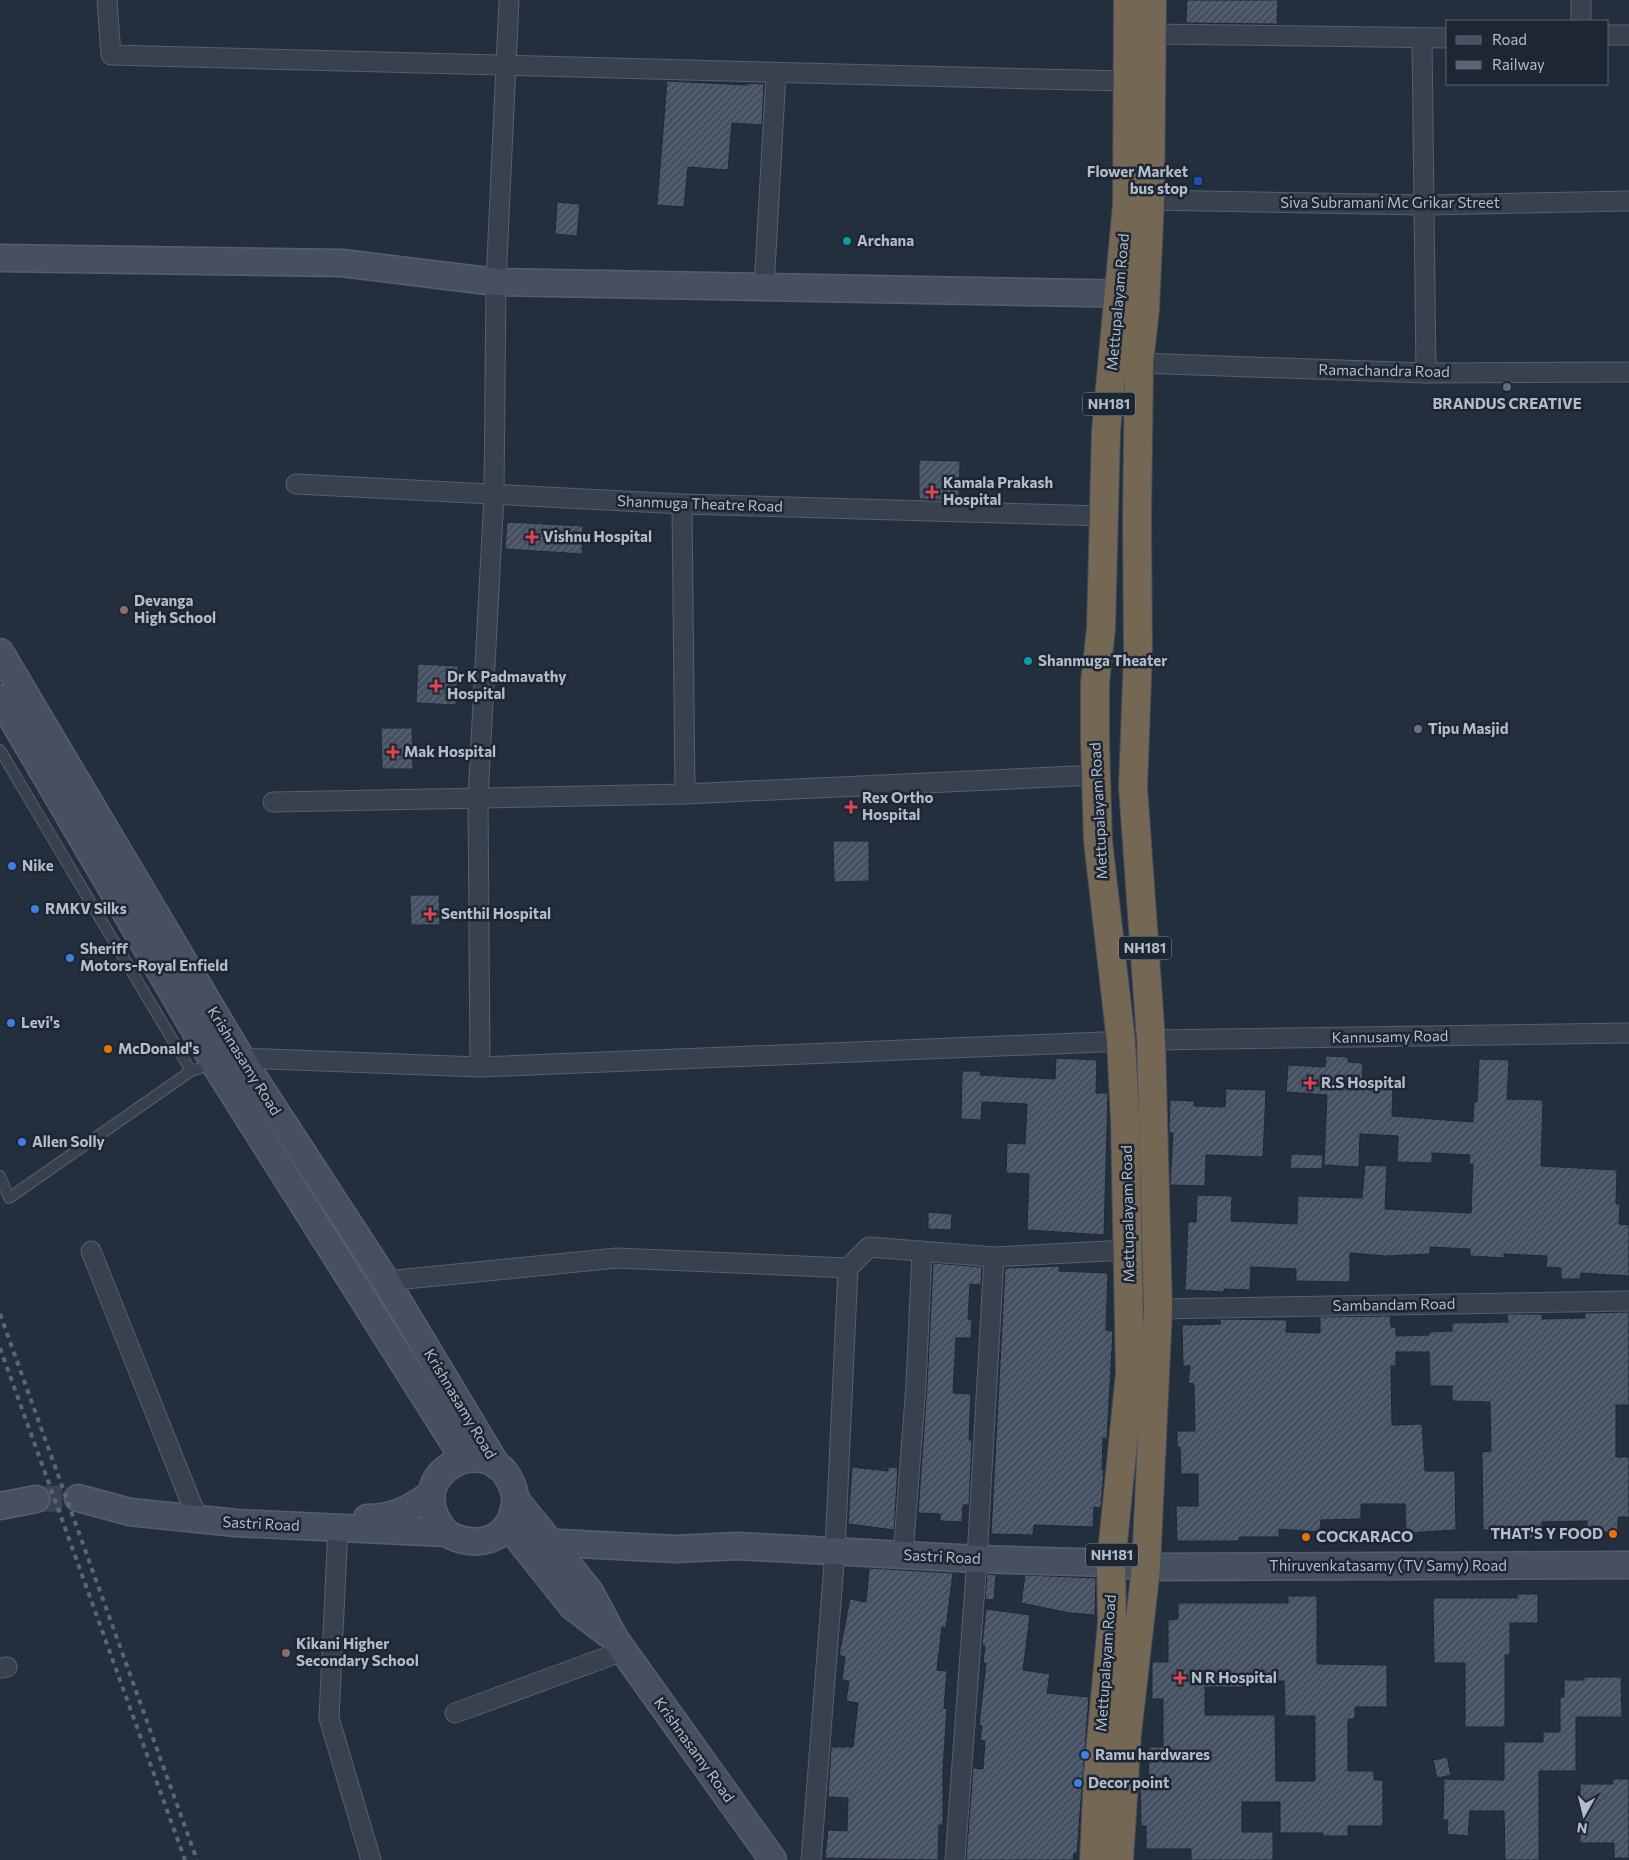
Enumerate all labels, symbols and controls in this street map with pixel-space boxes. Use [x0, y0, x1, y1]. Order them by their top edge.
legend [1446, 20, 1609, 85]
text: Road [1492, 30, 1527, 48]
text: Railway [1492, 55, 1545, 73]
place label: Flower Market bus stop [1087, 162, 1188, 197]
marker: Flower Market bus stop [1192, 175, 1204, 187]
street label: Siva Subramani Mc Grikar Street [1280, 193, 1500, 211]
place label: Archana [857, 231, 914, 249]
street label: Mettupalayam Road [1102, 233, 1132, 371]
marker: Archana [841, 235, 853, 247]
street label: Ramachandra Road [1318, 360, 1450, 380]
marker: BRANDUS CREATIVE [1501, 381, 1513, 393]
road number: NH181 [1083, 392, 1135, 416]
place label: BRANDUS CREATIVE [1432, 394, 1582, 412]
place label: Kamala Prakash Hospital [943, 473, 1053, 508]
marker: Kamala Prakash Hospital [925, 485, 939, 499]
street label: Shanmuga Theatre Road [617, 491, 783, 515]
place label: Vishnu Hospital [543, 527, 652, 545]
marker: Vishnu Hospital [525, 530, 539, 544]
place label: Devanga High School [134, 591, 216, 626]
marker: Devanga High School [118, 604, 130, 616]
place label: Shanmuga Theater [1038, 651, 1167, 669]
marker: Shanmuga Theater [1022, 655, 1034, 667]
place label: Dr K Padmavathy Hospital [447, 667, 567, 702]
marker: Dr K Padmavathy Hospital [429, 679, 443, 693]
place label: Tipu Masjid [1428, 719, 1508, 737]
marker: Tipu Masjid [1412, 723, 1424, 735]
place label: Mak Hospital [404, 742, 496, 760]
street label: Mettupalayam Road [1085, 742, 1111, 880]
marker: Mak Hospital [386, 745, 400, 759]
place label: Rex Ortho Hospital [862, 788, 934, 823]
marker: Rex Ortho Hospital [844, 800, 858, 814]
place label: Nike [22, 856, 54, 874]
marker: Nike [6, 860, 18, 872]
place label: RMKV Silks [45, 899, 127, 917]
marker: RMKV Silks [29, 903, 41, 915]
place label: Senthil Hospital [441, 904, 551, 922]
marker: Senthil Hospital [423, 907, 437, 921]
road number: NH181 [1119, 936, 1171, 960]
place label: Sheriff Motors-Royal Enfield [80, 939, 228, 974]
marker: Sheriff Motors-Royal Enfield [64, 952, 76, 964]
street label: Krishnasamy Road [204, 1003, 286, 1118]
place label: Levi's [21, 1013, 60, 1031]
marker: Levi's [5, 1017, 17, 1029]
street label: Kannusamy Road [1331, 1026, 1448, 1046]
place label: McDonald's [118, 1039, 199, 1057]
marker: McDonald's [102, 1043, 114, 1055]
place label: R.S Hospital [1321, 1073, 1406, 1091]
marker: R.S Hospital [1303, 1076, 1317, 1090]
place label: Allen Solly [32, 1132, 106, 1150]
marker: Allen Solly [16, 1136, 28, 1148]
street label: Mettupalayam Road [1117, 1145, 1137, 1283]
street label: Sambandam Road [1333, 1294, 1455, 1314]
street label: Krishnasamy Road [421, 1345, 501, 1462]
street label: Sastri Road [222, 1512, 300, 1534]
place label: THAT'S Y FOOD [1490, 1524, 1603, 1542]
place label: COCKARACO [1316, 1527, 1413, 1545]
marker: THAT'S Y FOOD [1607, 1528, 1619, 1540]
marker: COCKARACO [1300, 1531, 1312, 1543]
road number: NH181 [1086, 1544, 1138, 1566]
street label: Sastri Road [903, 1545, 981, 1567]
street label: Thiruvenkatasamy (TV Samy) Road [1269, 1556, 1507, 1574]
street label: Mettupalayam Road [1091, 1594, 1119, 1732]
place label: Kikani Higher Secondary School [296, 1634, 419, 1669]
marker: Kikani Higher Secondary School [280, 1647, 292, 1659]
place label: N R Hospital [1191, 1668, 1277, 1686]
marker: N R Hospital [1173, 1671, 1187, 1685]
street label: Krishnasamy Road [651, 1694, 739, 1805]
place label: Ramu hardwares [1095, 1745, 1210, 1763]
marker: Ramu hardwares [1079, 1749, 1091, 1761]
place label: Decor point [1088, 1773, 1169, 1791]
marker: Decor point [1072, 1777, 1084, 1789]
north arrow [1559, 1790, 1609, 1840]
text: N [1576, 1819, 1589, 1838]

